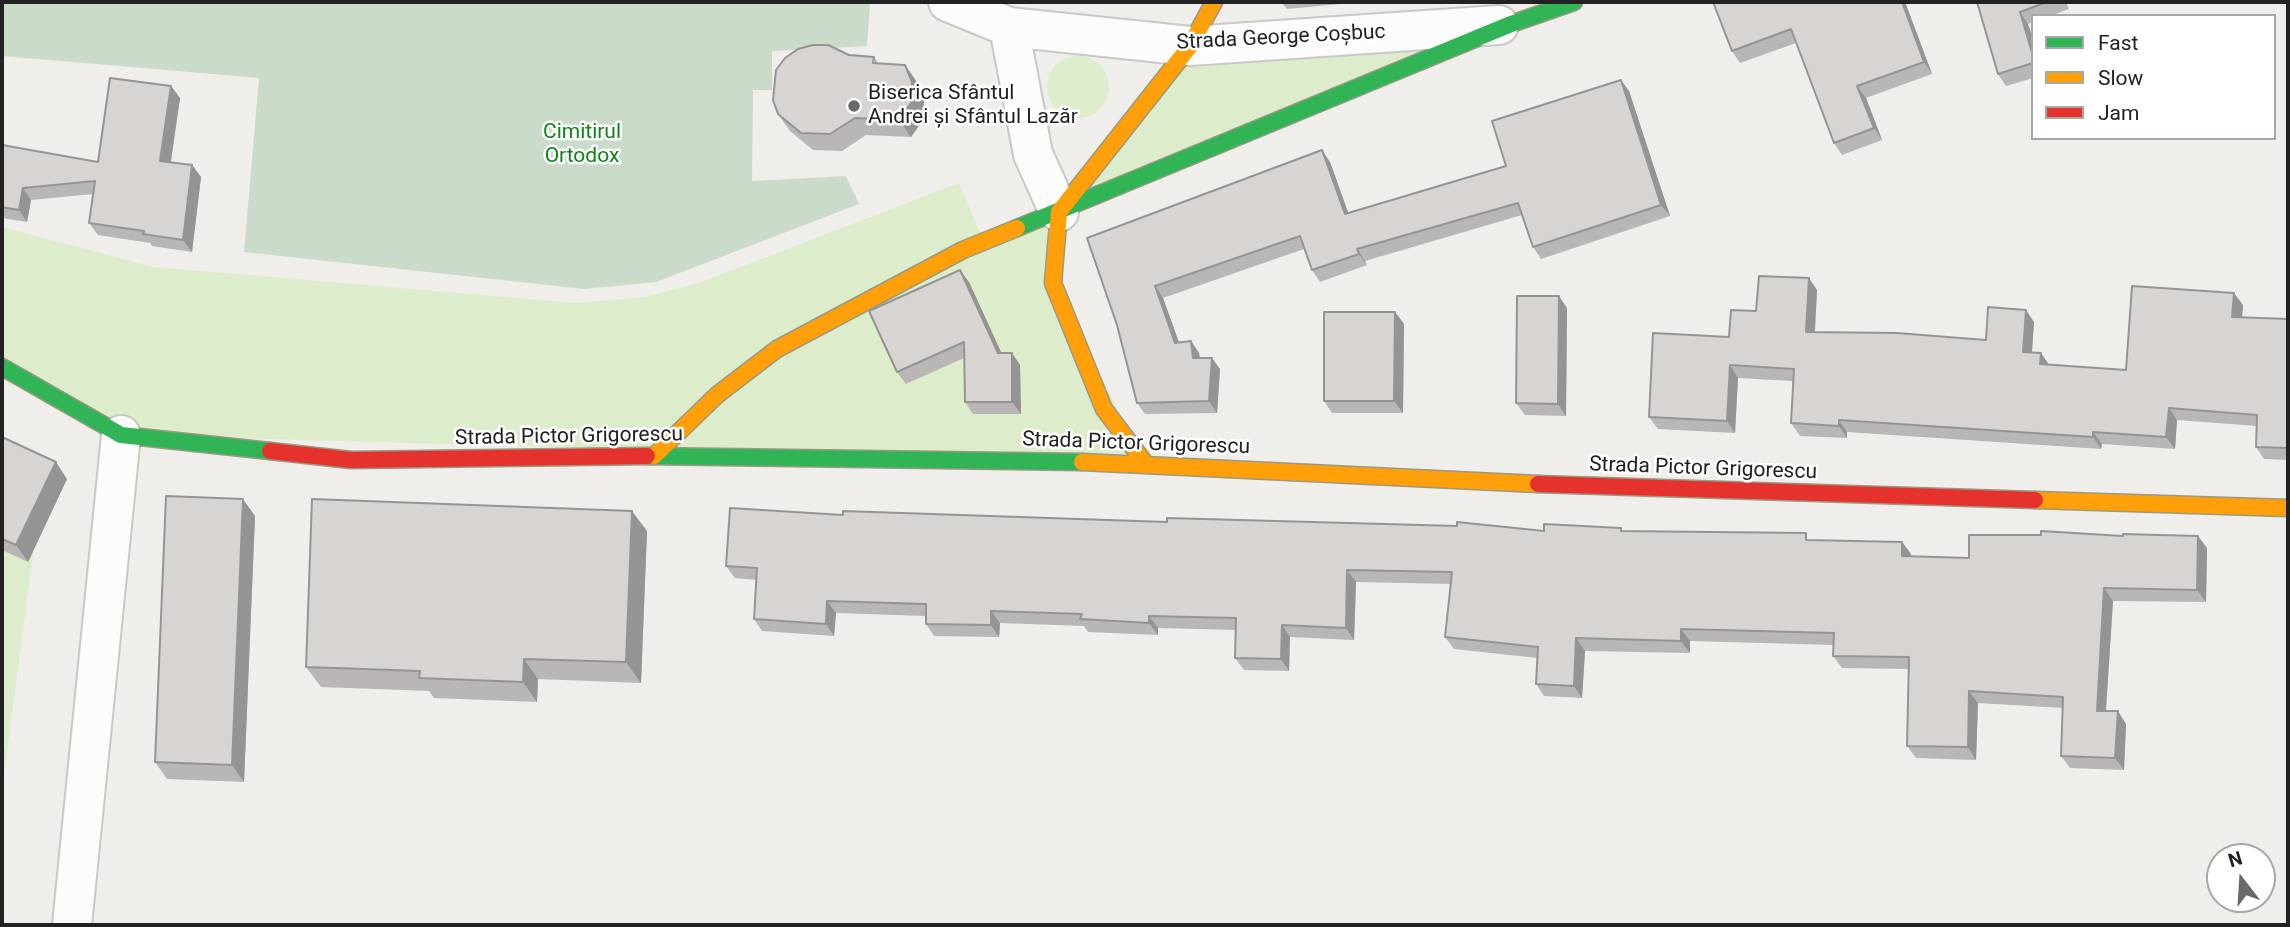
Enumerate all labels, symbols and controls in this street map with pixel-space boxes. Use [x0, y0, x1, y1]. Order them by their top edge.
legend [2031, 14, 2276, 140]
street label: Strada George Coșbuc [1176, 20, 1386, 56]
text: Fast [2098, 31, 2138, 55]
text: Slow [2098, 66, 2143, 90]
place label: Biserica Sfântul Andrei și Sfântul Lazăr [868, 81, 1078, 131]
marker: Biserica Sfântul Andrei și Sfântul Lazăr [846, 98, 862, 114]
text: Jam [2098, 101, 2139, 125]
park label: Cimitirul Ortodox [543, 120, 621, 170]
street label: Strada Pictor Grigorescu [455, 422, 683, 452]
street label: Strada Pictor Grigorescu [1022, 427, 1250, 461]
street label: Strada Pictor Grigorescu [1589, 452, 1817, 486]
north arrow [2206, 843, 2276, 913]
text: N [2226, 846, 2245, 872]

